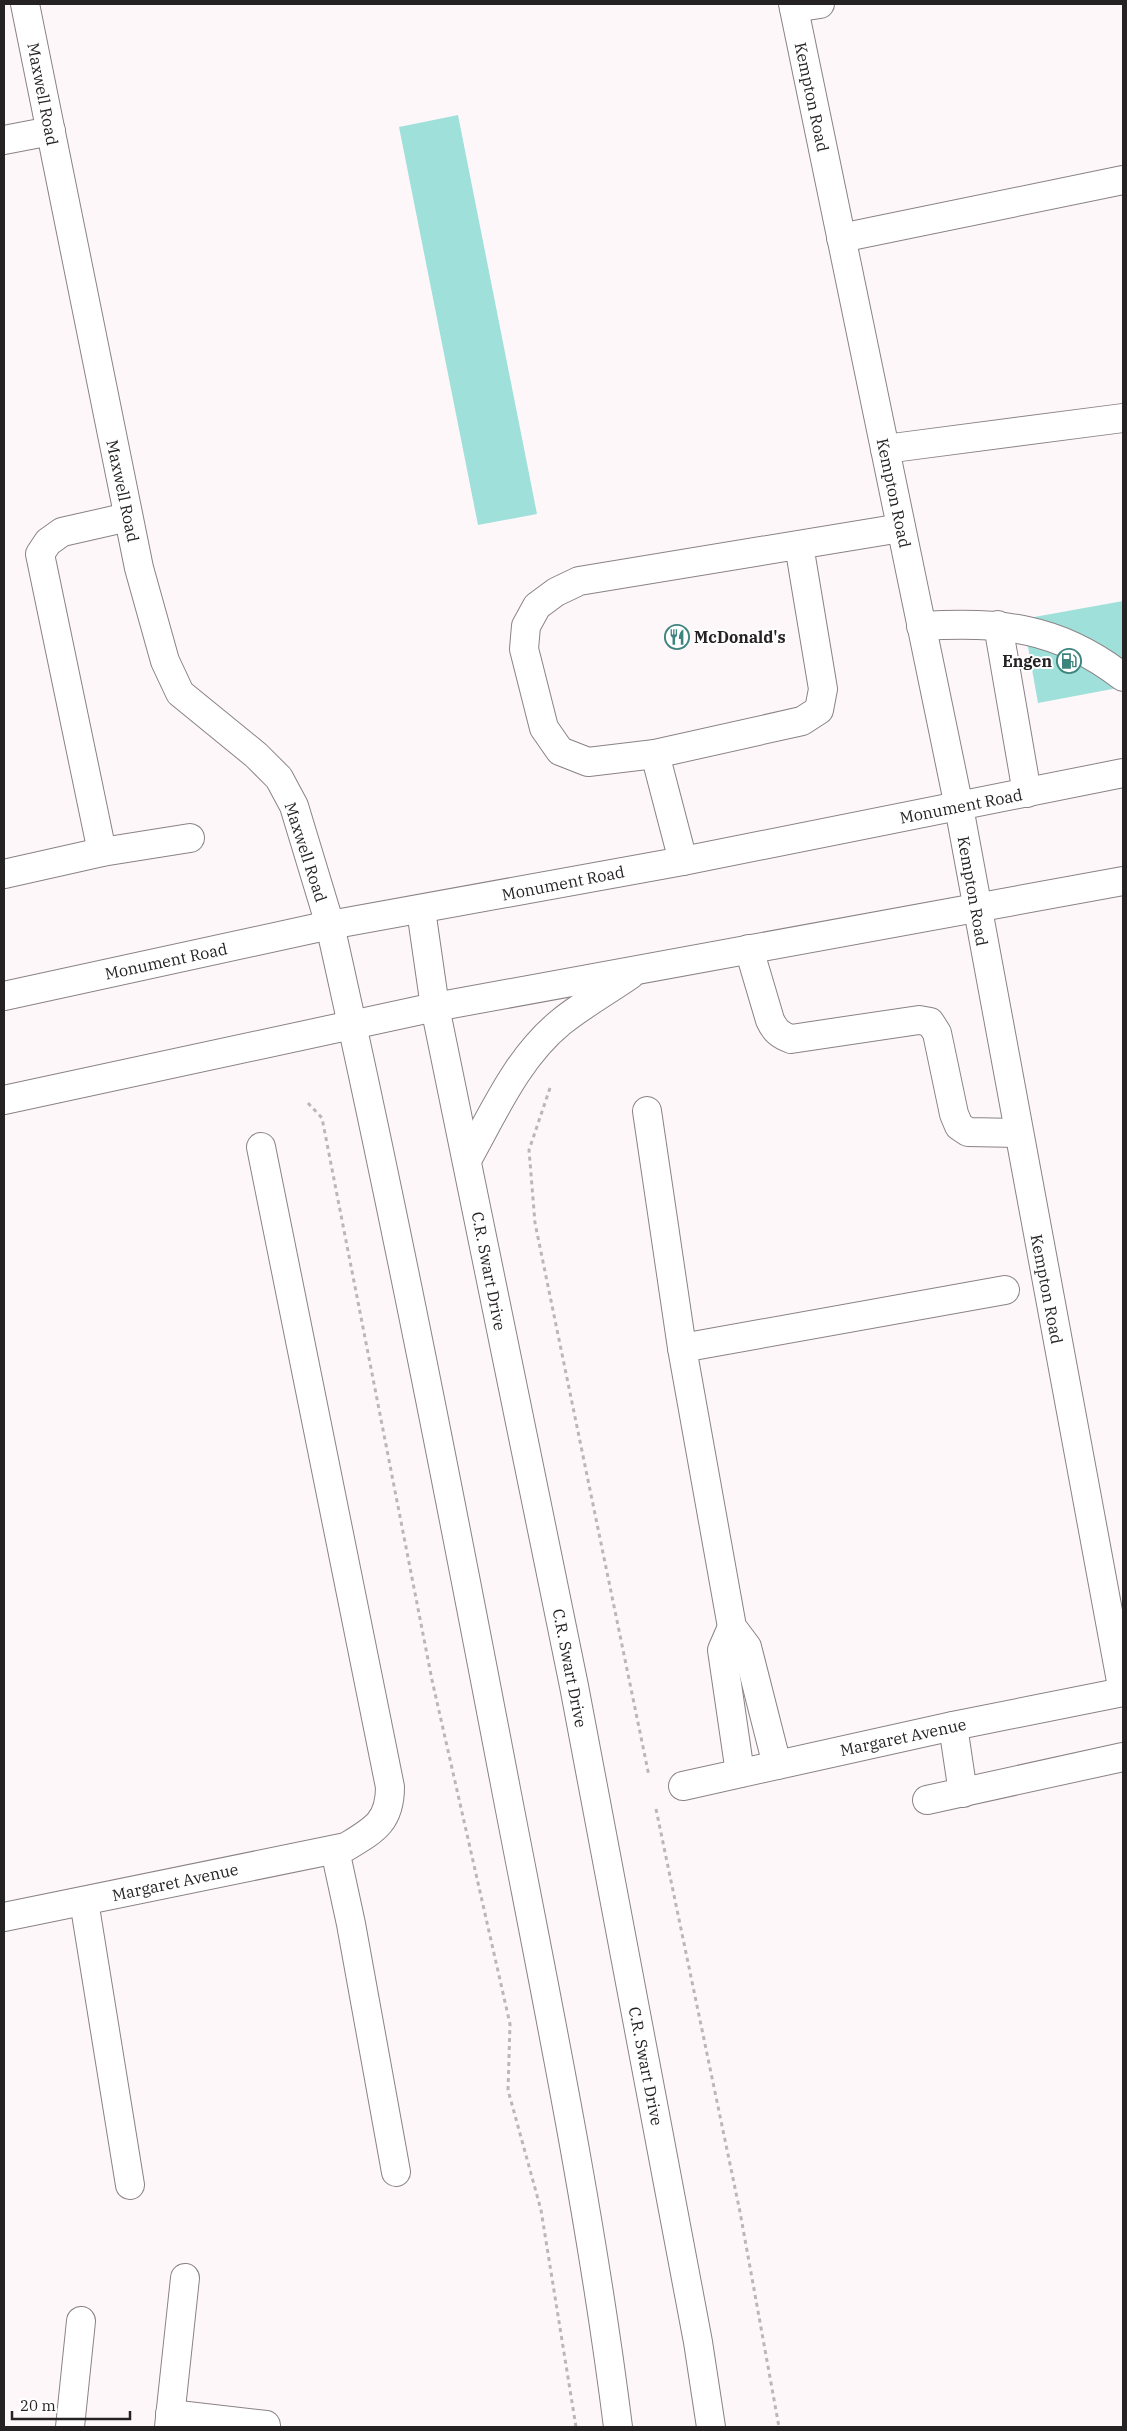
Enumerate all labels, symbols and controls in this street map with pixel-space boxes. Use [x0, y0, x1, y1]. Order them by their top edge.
street label: Kempton Road [791, 40, 833, 154]
street label: Maxwell Road [23, 41, 63, 147]
street label: Kempton Road [873, 436, 915, 550]
street label: Maxwell Road [102, 438, 144, 544]
restaurant icon: McDonald's [664, 624, 690, 650]
place label: McDonald's [694, 627, 786, 647]
fuel station icon: Engen [1056, 648, 1082, 674]
place label: Engen [1002, 651, 1052, 671]
street label: Monument Road [898, 784, 1024, 828]
street label: Maxwell Road [280, 799, 332, 905]
street label: Kempton Road [953, 834, 993, 948]
street label: Monument Road [500, 861, 626, 905]
street label: Monument Road [103, 938, 229, 984]
street label: C.R. Swart Drive [468, 1210, 510, 1332]
street label: Kempton Road [1027, 1232, 1067, 1346]
street label: C.R. Swart Drive [549, 1607, 591, 1729]
street label: Margaret Avenue [838, 1714, 968, 1760]
street label: Margaret Avenue [110, 1859, 240, 1905]
street label: C.R. Swart Drive [625, 2005, 667, 2127]
scale bar [12, 2388, 130, 2420]
text: 20 m [20, 2396, 56, 2415]

